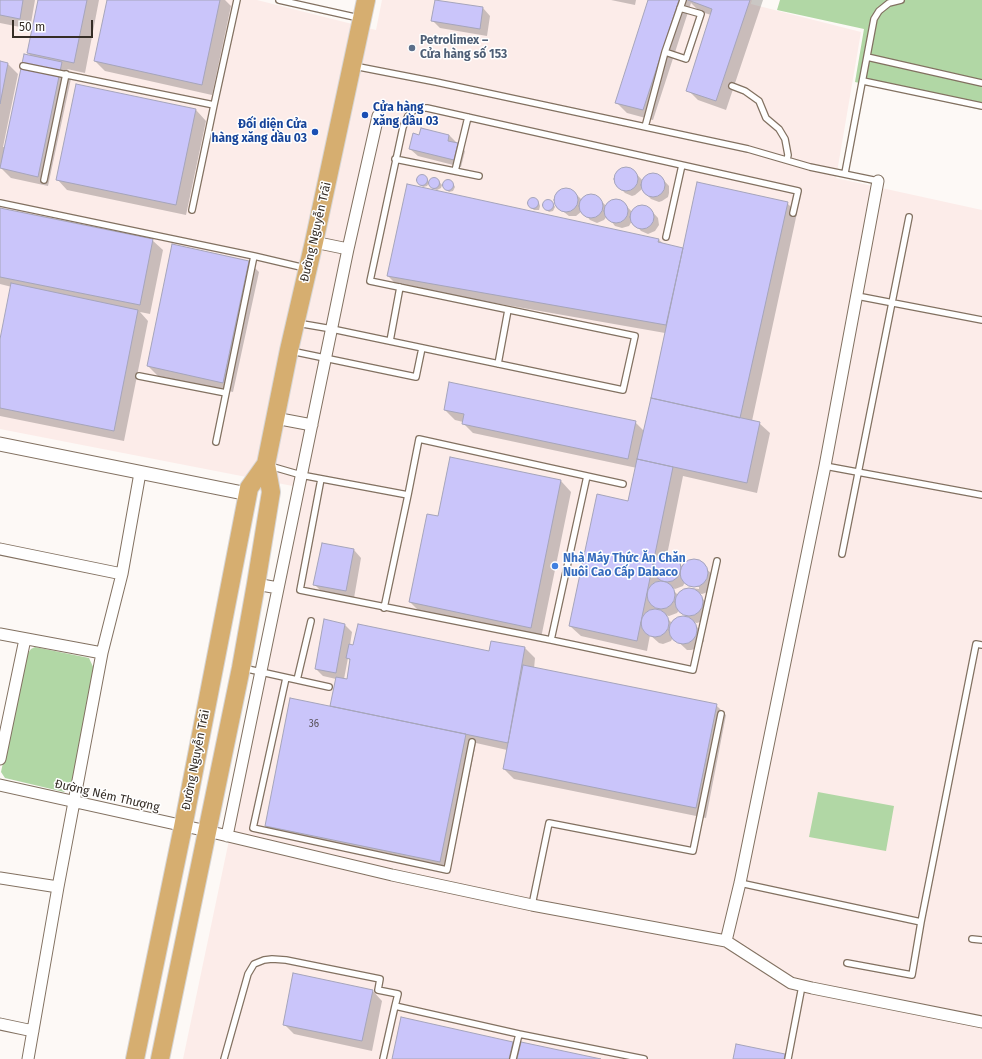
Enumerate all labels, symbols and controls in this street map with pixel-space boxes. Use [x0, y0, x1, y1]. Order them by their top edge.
scale bar [14, 12, 95, 38]
text: 50 m [19, 20, 45, 34]
place label: Petrolimex – Cửa hàng số 153 [420, 34, 507, 62]
marker: Petrolimex – Cửa hàng số 153 [407, 43, 417, 53]
place label: Cửa hàng xăng dầu 03 [373, 101, 439, 129]
marker: Cửa hàng xăng dầu 03 [360, 110, 370, 120]
place label: Đối diện Cửa hàng xăng dầu 03 [212, 118, 307, 146]
marker: Đối diện Cửa hàng xăng dầu 03 [310, 127, 320, 137]
street label: Đường Nguyễn Trãi [297, 181, 335, 283]
place label: Nhà Máy Thức Ăn Chăn Nuôi Cao Cấp Dabaco [563, 552, 686, 580]
marker: Nhà Máy Thức Ăn Chăn Nuôi Cao Cấp Dabaco [550, 561, 560, 571]
street label: Đường Nguyễn Trãi [179, 708, 213, 812]
house number: 36 [309, 718, 319, 730]
street label: Đường Ném Thượng [53, 777, 161, 815]

